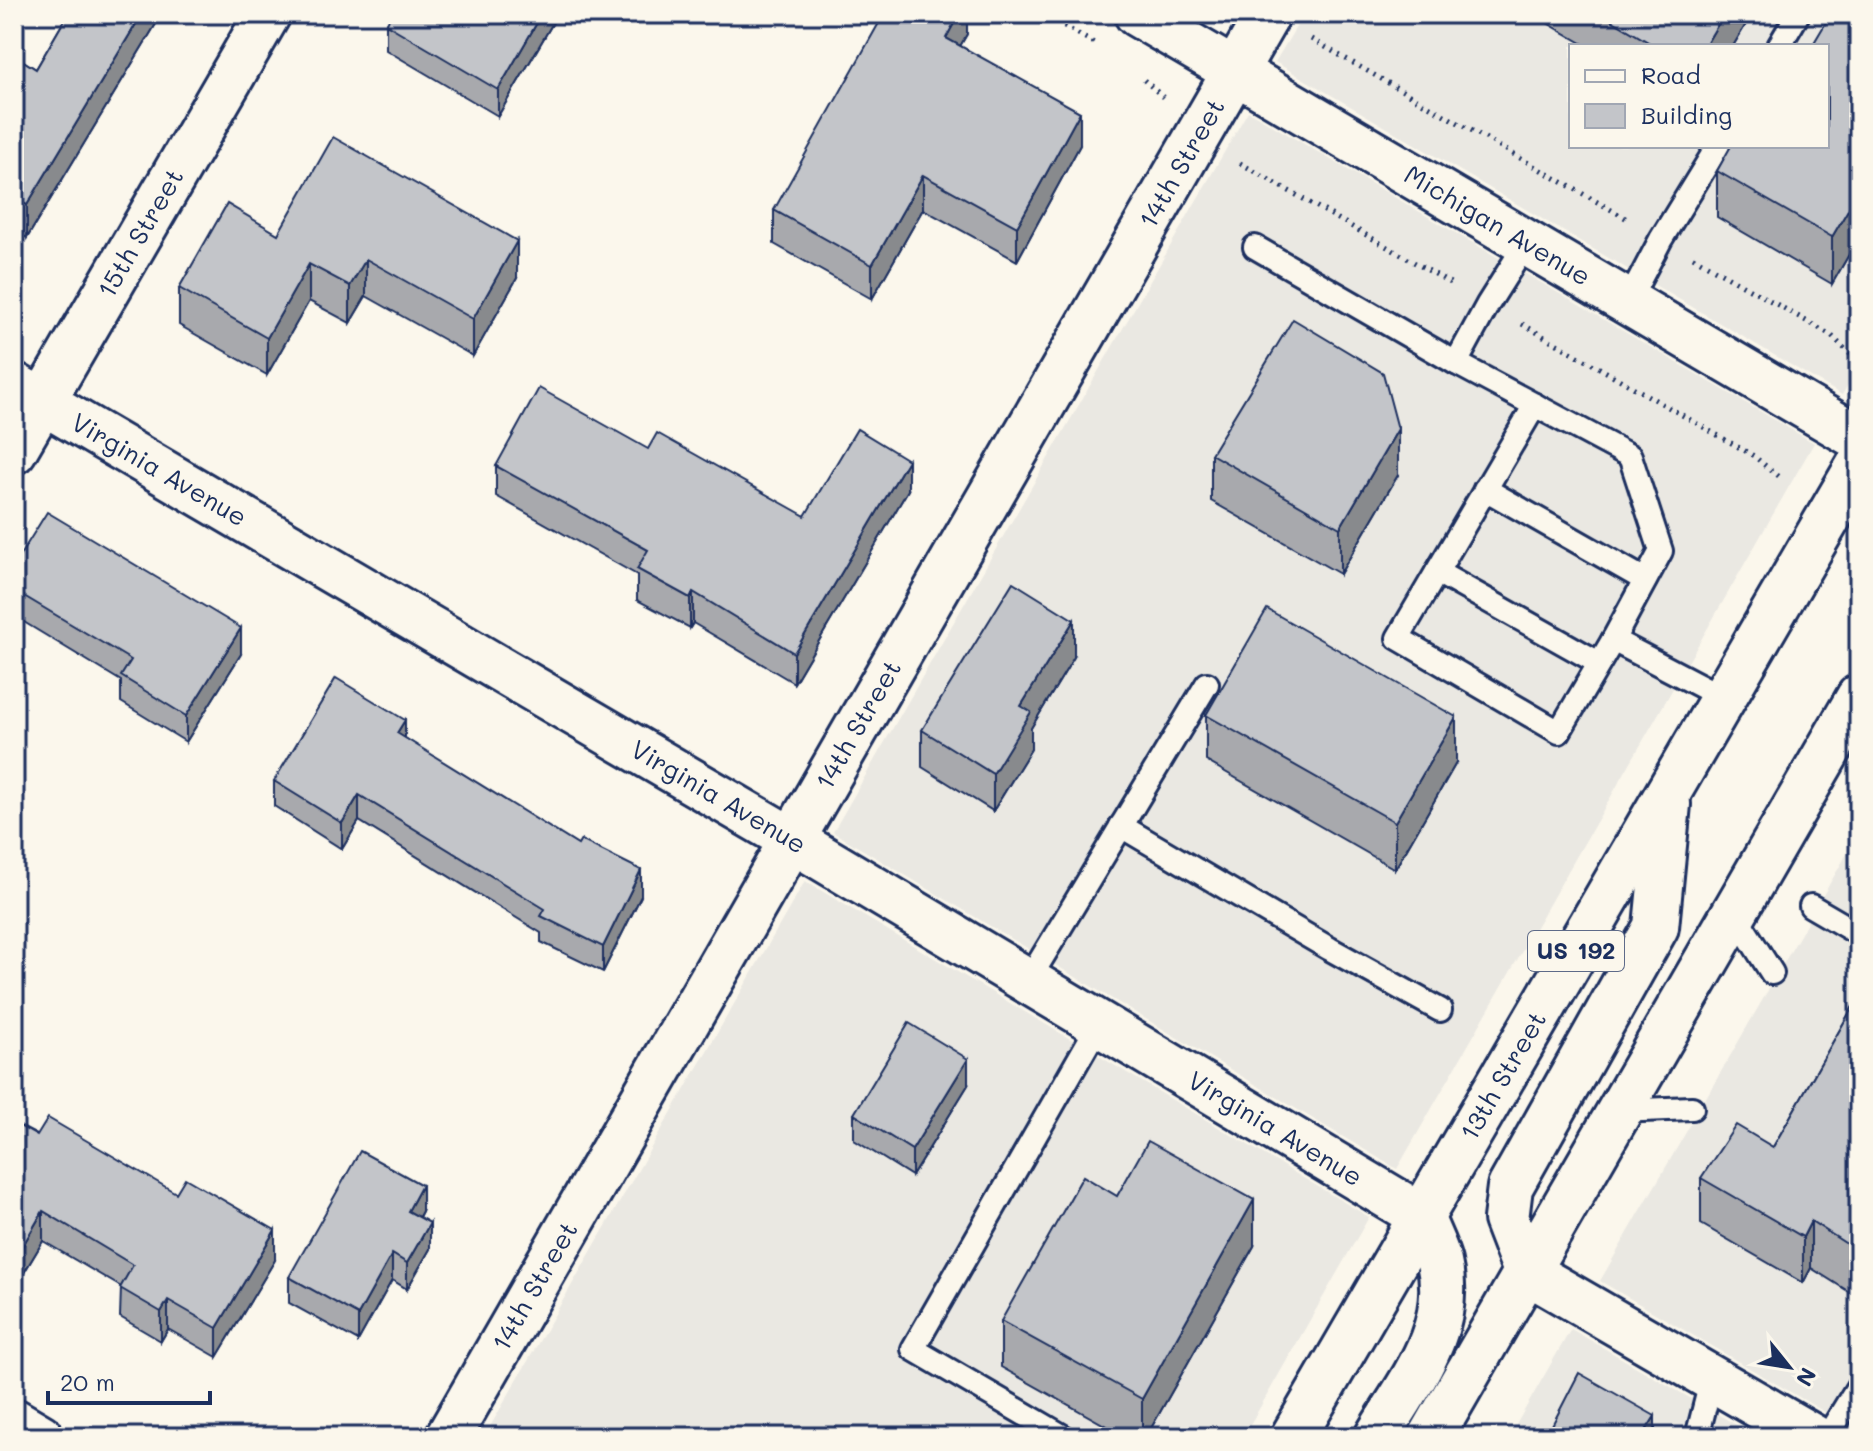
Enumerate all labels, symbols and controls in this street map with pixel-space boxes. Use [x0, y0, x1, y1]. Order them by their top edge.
legend [1569, 44, 1829, 148]
text: Road [1641, 59, 1701, 90]
street label: 14th Street [1130, 92, 1232, 234]
text: Building [1641, 99, 1732, 130]
street label: Michigan Avenue [1398, 157, 1597, 293]
street label: 15th Street [89, 162, 191, 303]
street label: Virginia Avenue [66, 404, 253, 534]
street label: 14th Street [807, 653, 908, 795]
street label: Virginia Avenue [625, 731, 813, 861]
road number: US 192 [1528, 931, 1624, 971]
street label: 13th Street [1452, 1004, 1553, 1146]
street label: Virginia Avenue [1182, 1063, 1369, 1193]
street label: 14th Street [483, 1215, 585, 1357]
north arrow [1749, 1327, 1829, 1407]
scale bar [48, 1355, 210, 1405]
text: N [1790, 1363, 1823, 1392]
text: 20 m [60, 1366, 115, 1397]

